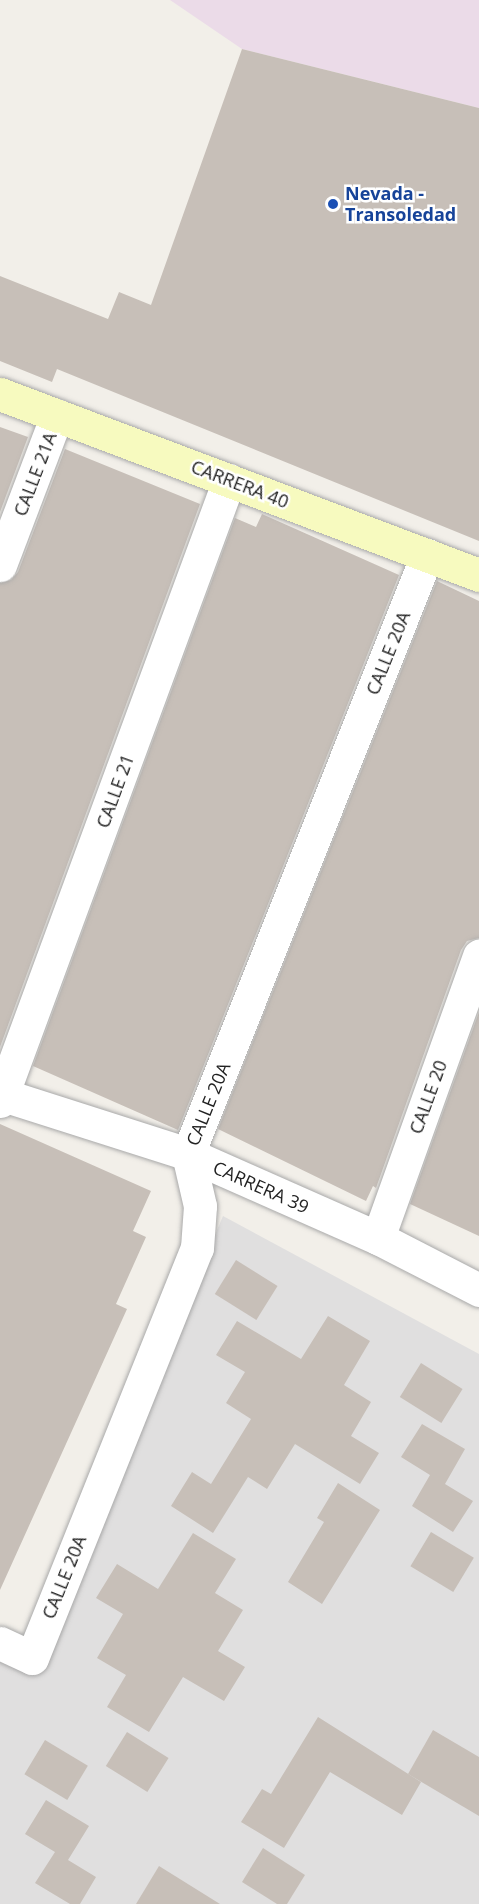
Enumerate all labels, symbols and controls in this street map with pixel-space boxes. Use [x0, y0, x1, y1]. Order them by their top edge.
place label: Nevada - Transoledad [345, 183, 456, 226]
marker: Nevada - Transoledad [326, 197, 340, 211]
street label: CALLE 21A [9, 429, 61, 519]
street label: CARRERA 40 [188, 456, 292, 512]
street label: CALLE 20A [361, 608, 415, 698]
street label: CALLE 21 [92, 751, 138, 831]
street label: CALLE 20 [405, 1057, 451, 1137]
street label: CALLE 20A [181, 1059, 235, 1149]
street label: CARRERA 39 [210, 1156, 312, 1218]
street label: CALLE 20A [37, 1532, 91, 1622]

